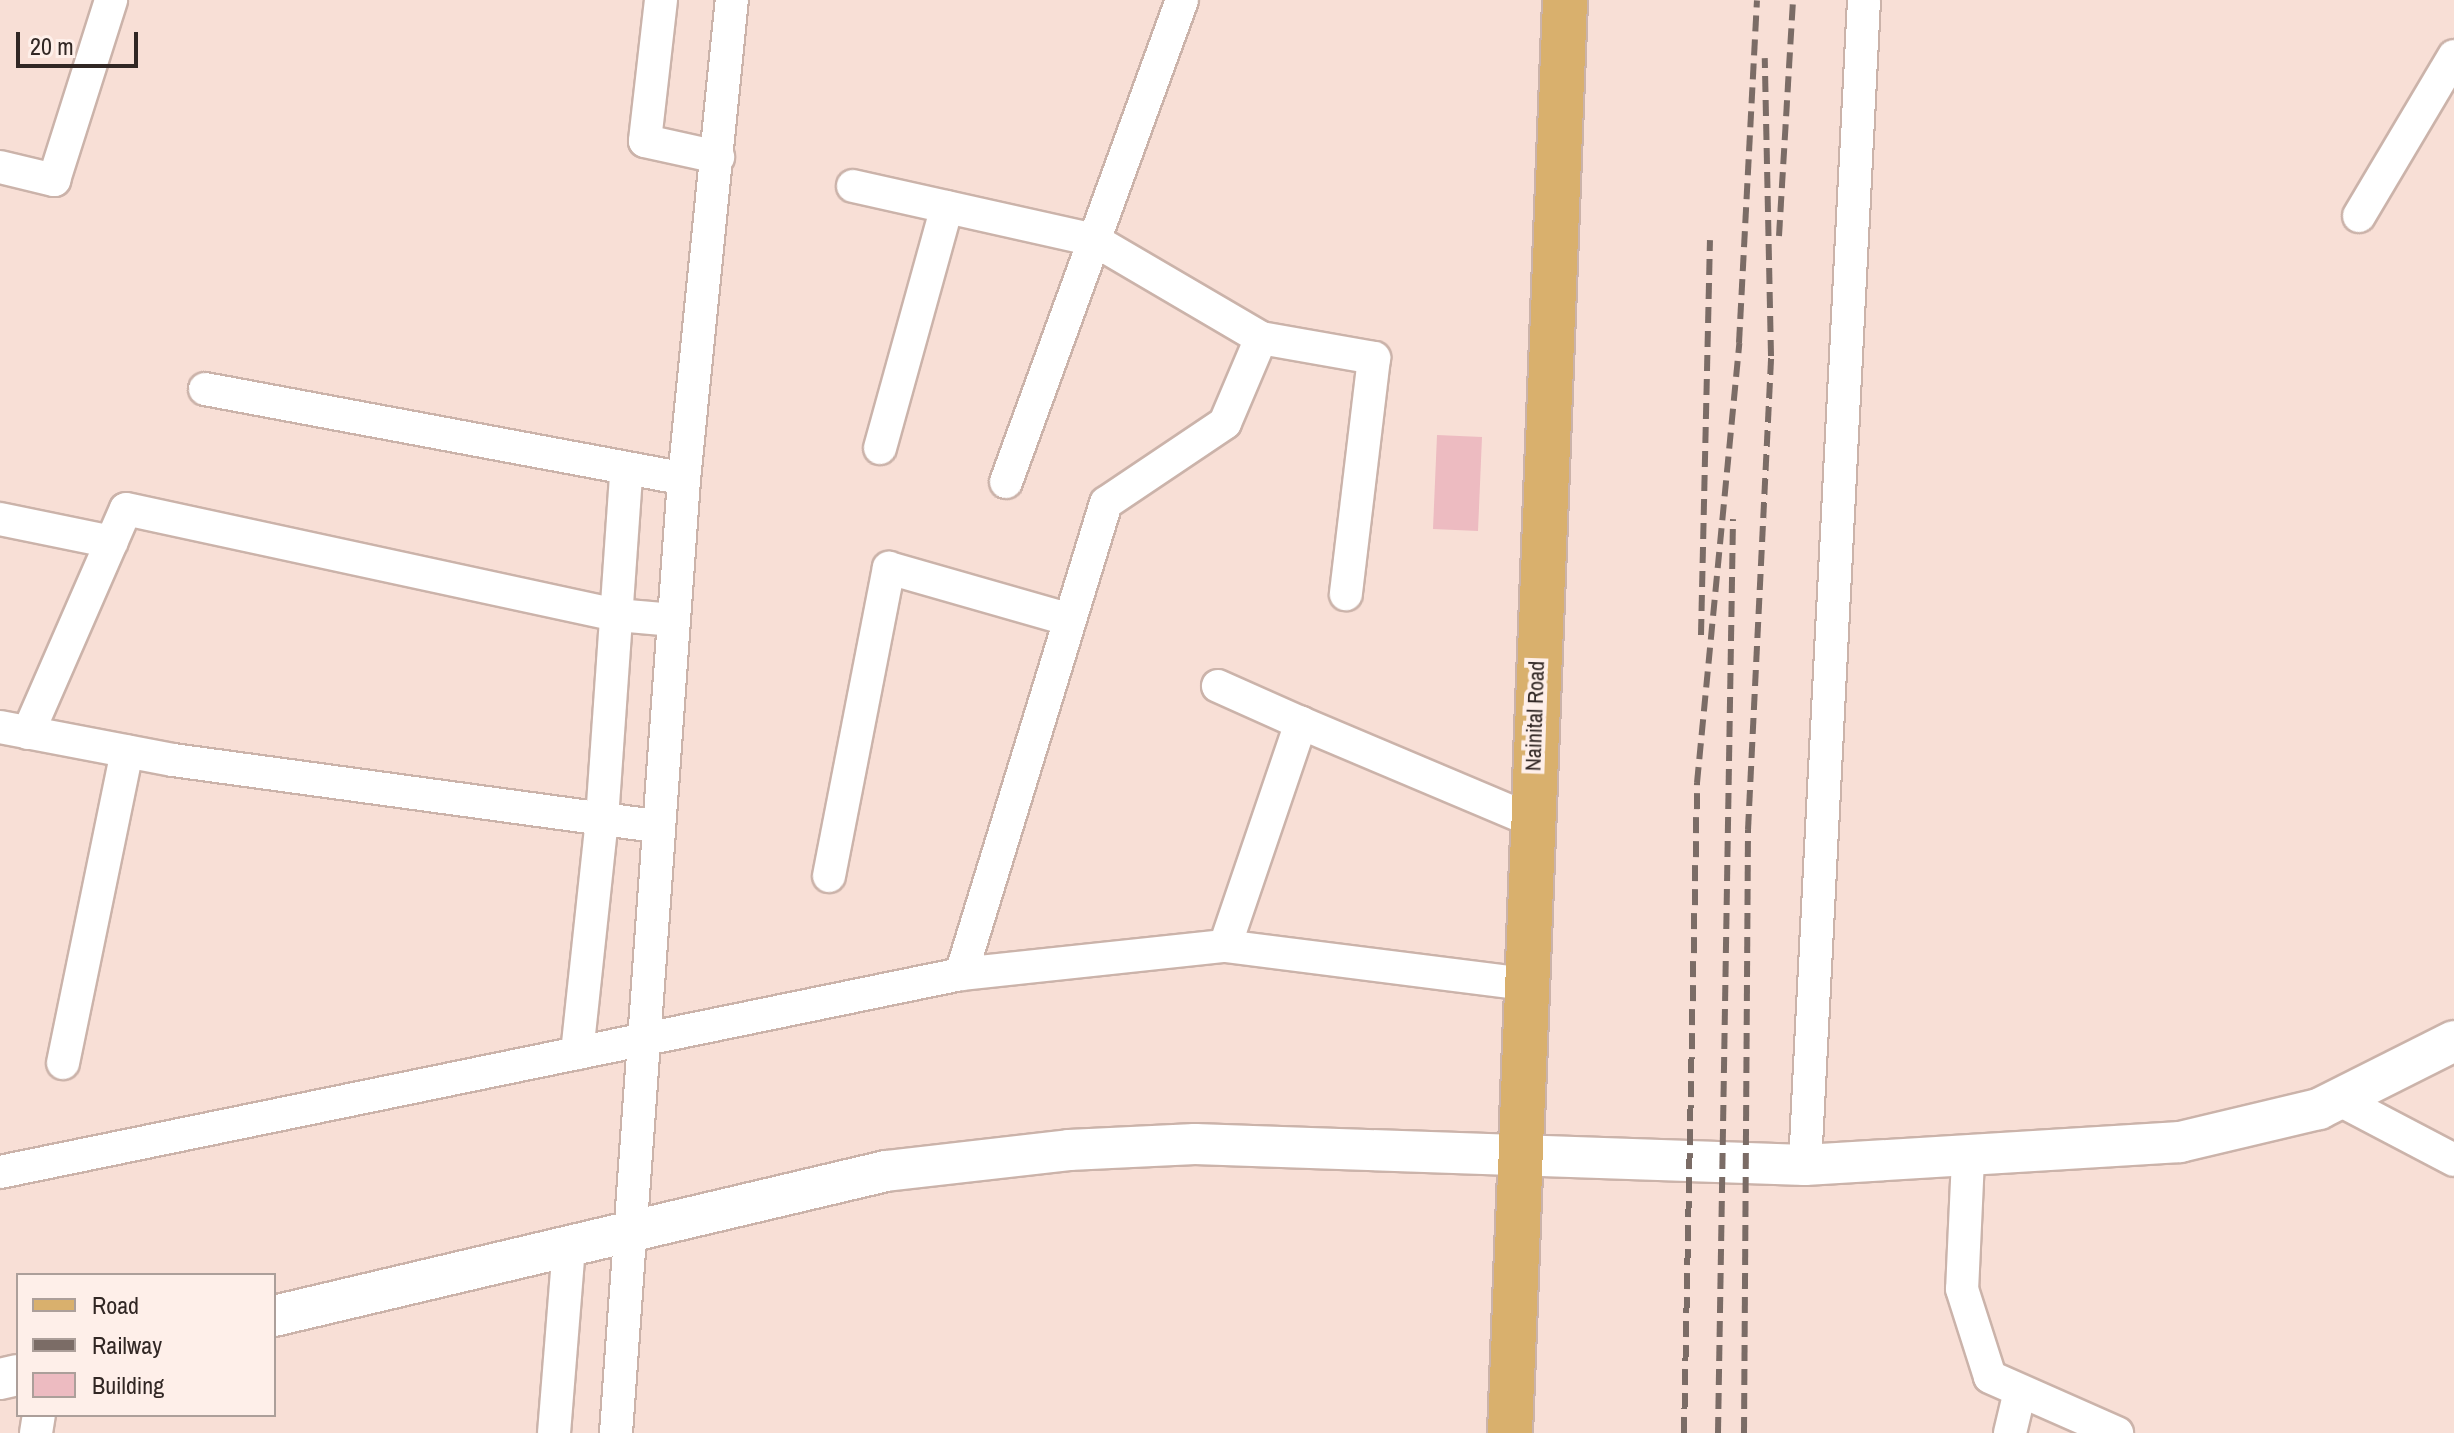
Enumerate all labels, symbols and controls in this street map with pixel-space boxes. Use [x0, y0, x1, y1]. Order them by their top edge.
scale bar [20, 16, 142, 66]
text: 20 m [30, 30, 74, 62]
street label: Nainital Road [1520, 660, 1550, 772]
legend [16, 1273, 276, 1417]
text: Road [92, 1289, 139, 1321]
text: Railway [92, 1329, 162, 1361]
text: Building [92, 1369, 164, 1401]

